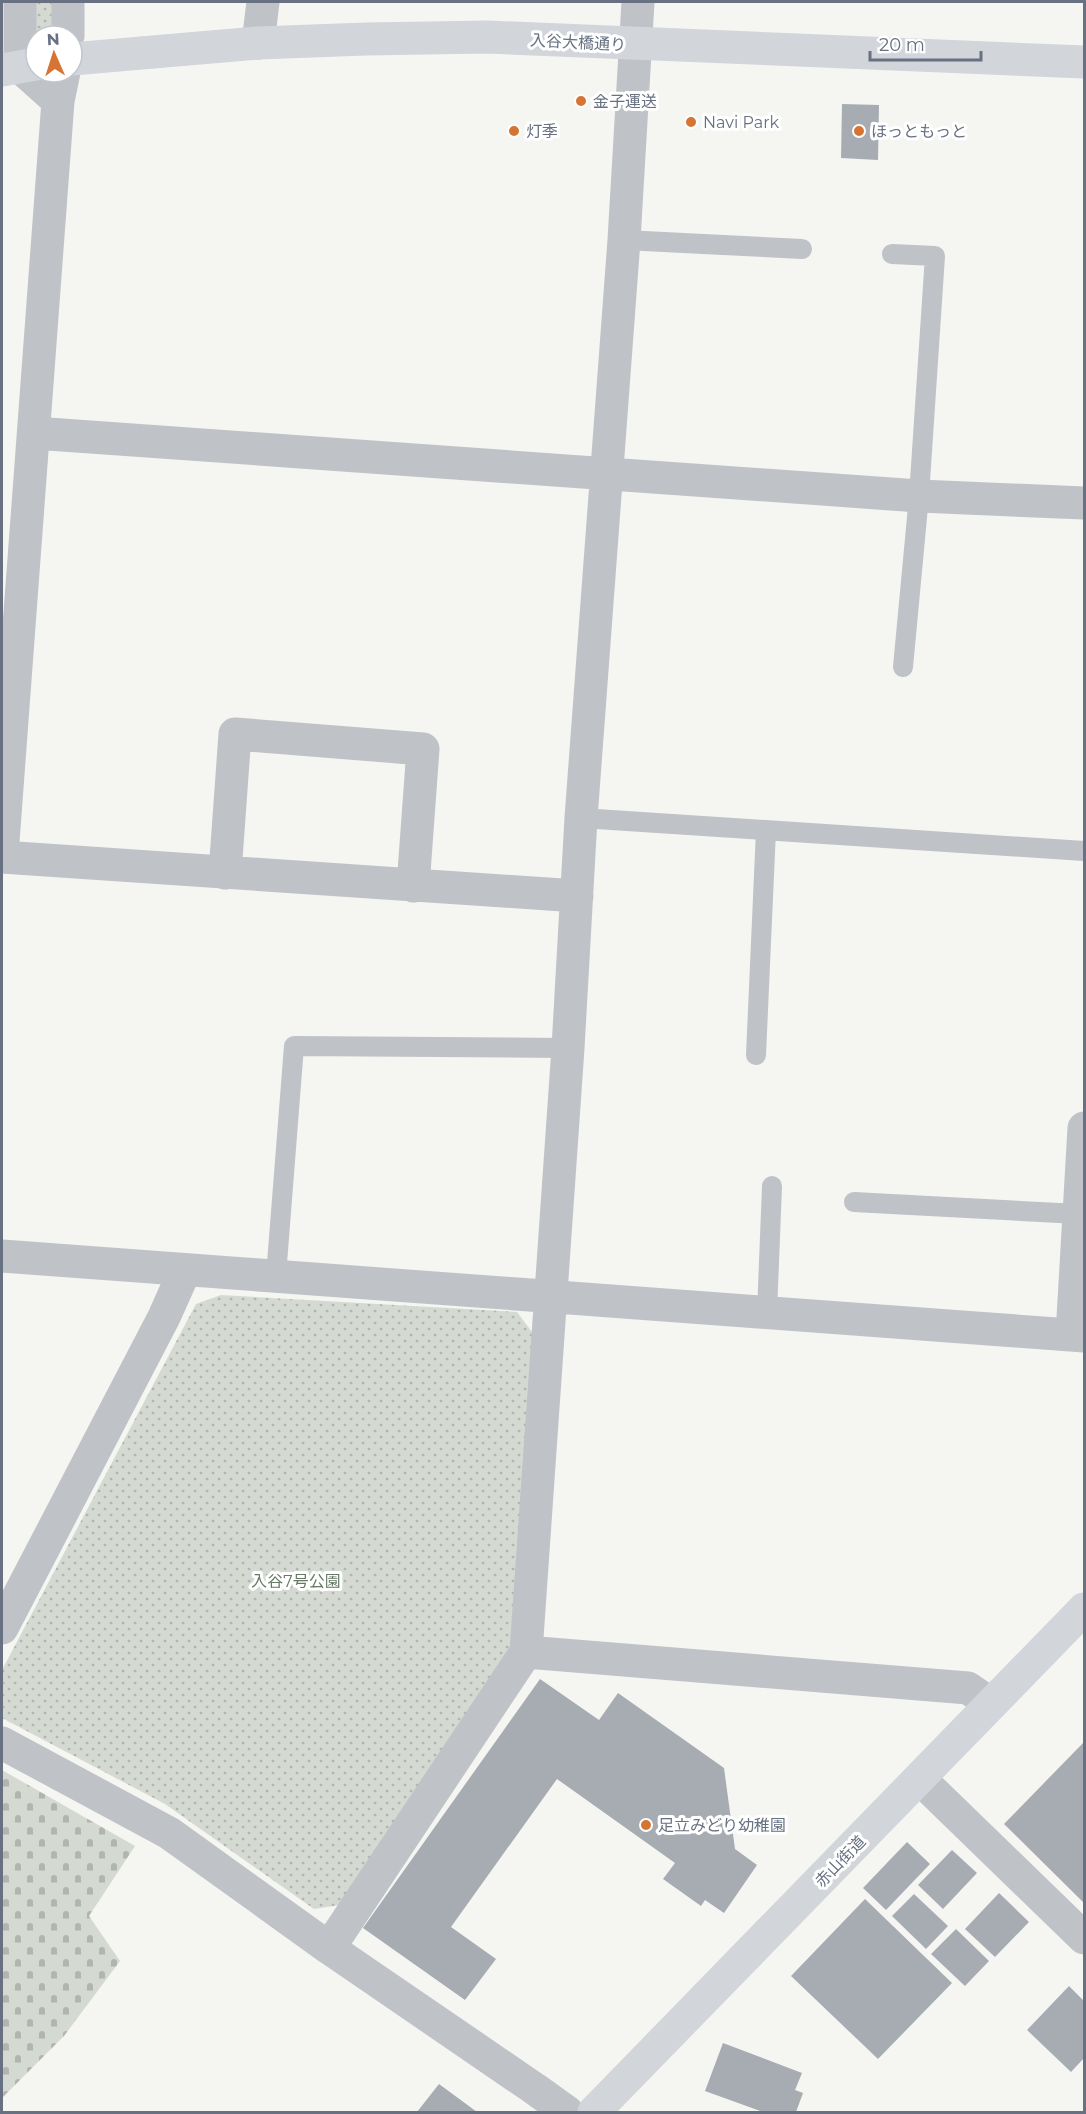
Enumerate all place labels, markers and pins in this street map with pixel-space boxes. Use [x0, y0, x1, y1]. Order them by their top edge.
place label: 金子運送 [593, 92, 657, 111]
marker: 金子運送 [574, 94, 588, 108]
place label: Navi Park [703, 113, 779, 132]
marker: Navi Park [684, 115, 698, 129]
place label: 灯季 [526, 122, 558, 141]
place label: ほっともっと [871, 122, 967, 141]
marker: 灯季 [507, 124, 521, 138]
marker: ほっともっと [852, 124, 866, 138]
place label: 足立みどり幼稚園 [658, 1816, 786, 1835]
marker: 足立みどり幼稚園 [639, 1818, 653, 1832]

